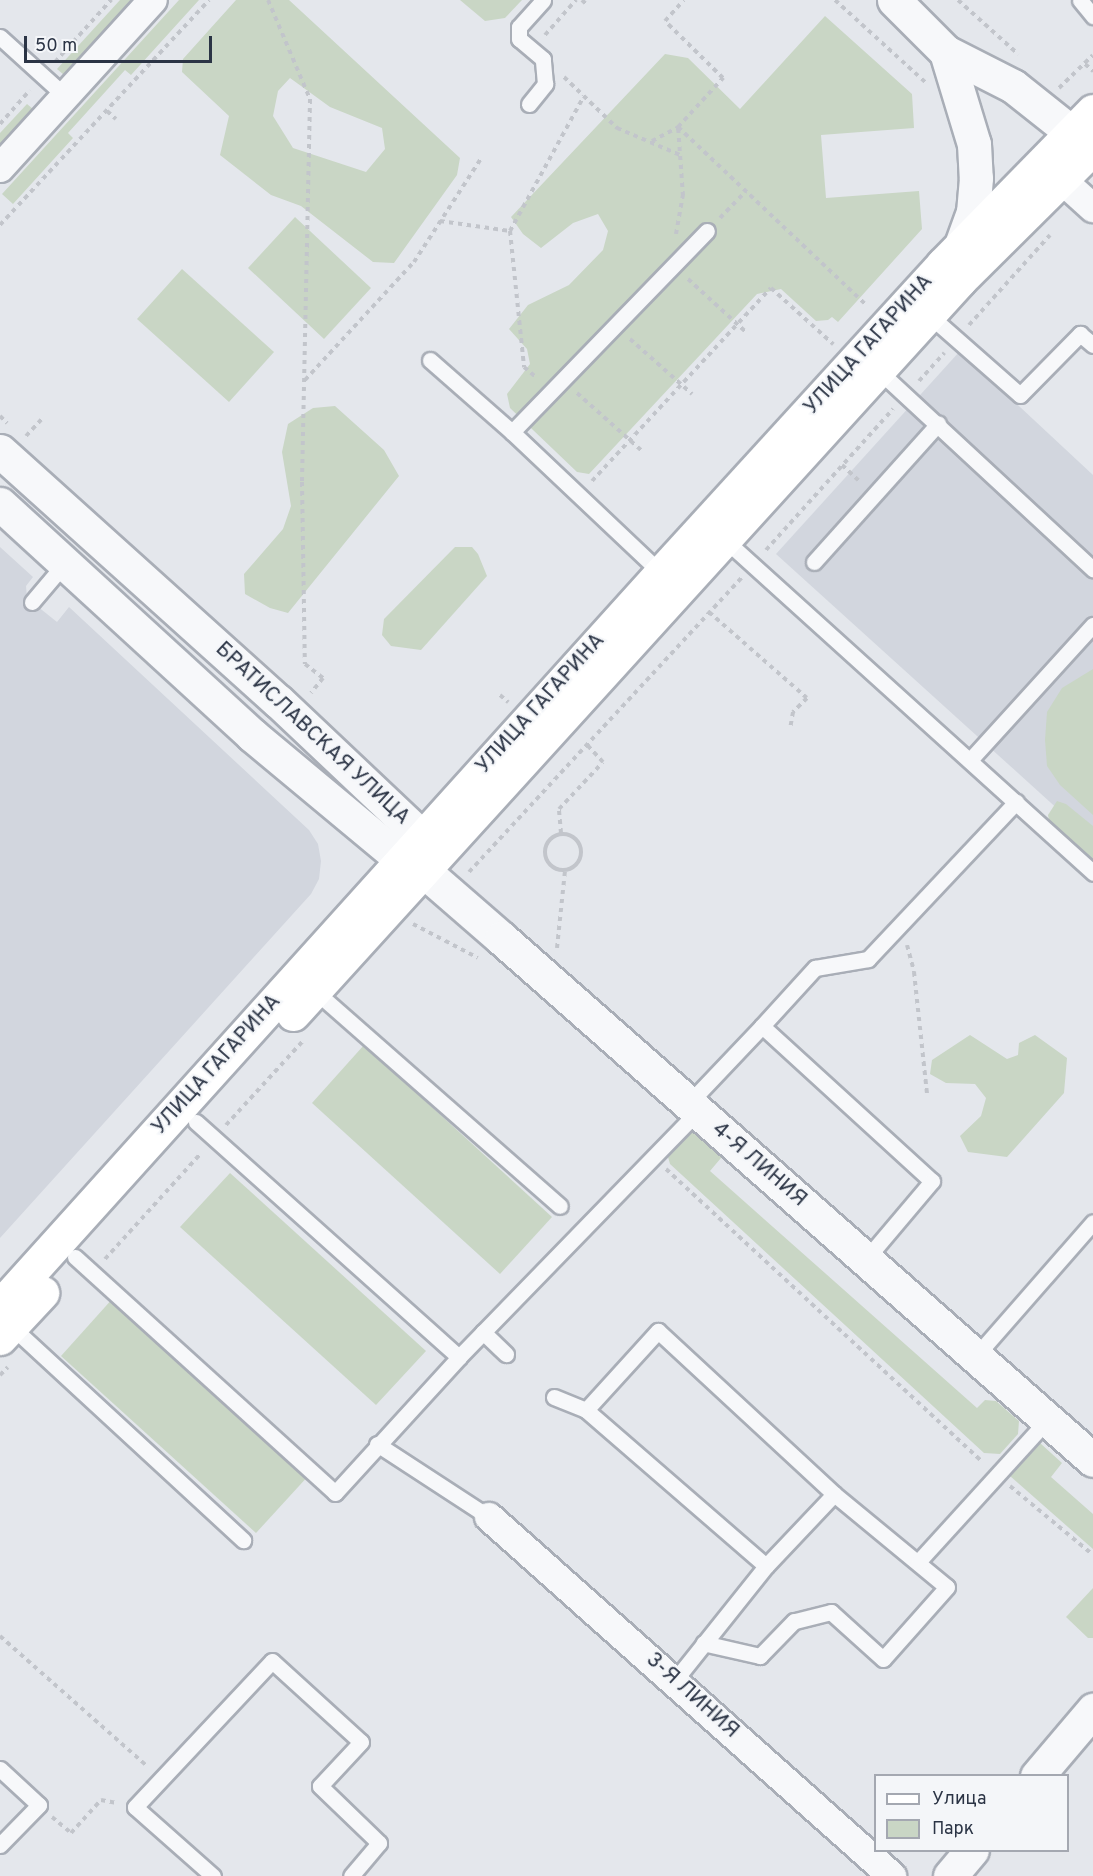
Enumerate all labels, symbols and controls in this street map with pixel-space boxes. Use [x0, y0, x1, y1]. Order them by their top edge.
scale bar [27, 24, 214, 62]
text: 50 m [35, 35, 77, 58]
street label: УЛИЦА ГАГАРИНА [799, 269, 939, 421]
street label: УЛИЦА ГАГАРИНА [471, 628, 611, 780]
street label: БРАТИСЛАВСКАЯ УЛИЦА [210, 637, 414, 831]
street label: УЛИЦА ГАГАРИНА [147, 989, 287, 1141]
street label: 4-Я ЛИНИЯ [707, 1117, 811, 1213]
street label: 3-Я ЛИНИЯ [640, 1648, 744, 1744]
legend [874, 1774, 1069, 1852]
text: Улица [932, 1788, 986, 1811]
text: Парк [932, 1818, 974, 1841]

